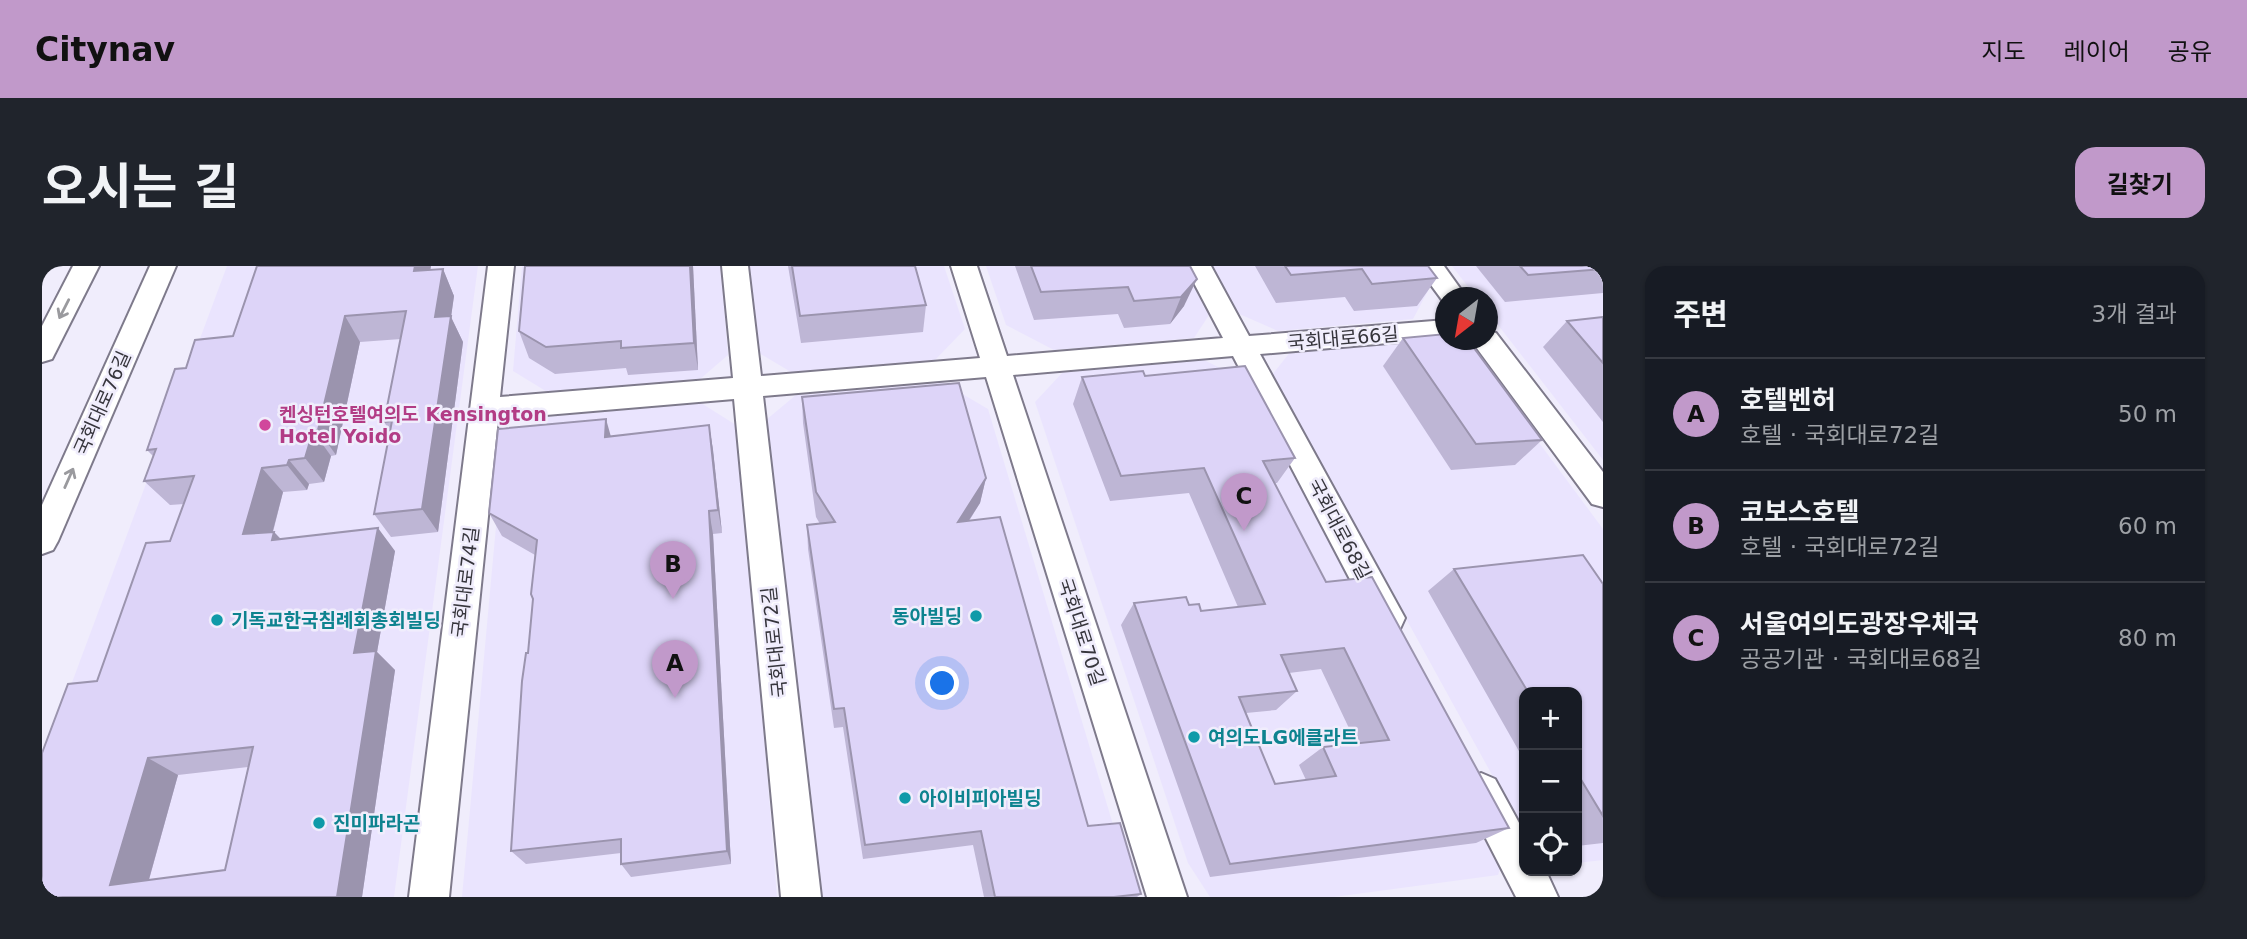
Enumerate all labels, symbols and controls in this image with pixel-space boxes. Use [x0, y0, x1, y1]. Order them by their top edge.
text: Citynav [35, 30, 175, 69]
text: 지도 [1981, 38, 2026, 66]
text: 레이어 [2064, 38, 2130, 66]
text: 공유 [2168, 38, 2212, 66]
button: 길찾기 [2075, 147, 2205, 218]
text: 오시는 길 [42, 159, 239, 216]
north arrow [1435, 287, 1498, 350]
text: 주변 [1673, 297, 1728, 332]
one-way arrow [57, 298, 70, 319]
text: 3개 결과 [2092, 301, 2177, 327]
street label: 국회대로66길 [1286, 322, 1400, 354]
street label: 국회대로76길 [69, 348, 135, 458]
text: 호텔벤허 [1740, 385, 1836, 415]
text: A [1687, 401, 1705, 427]
text: 50 m [2118, 401, 2177, 427]
place label: 켄싱턴호텔여의도 Kensington Hotel Yoido [279, 403, 547, 447]
marker: 켄싱턴호텔여의도 Kensington Hotel Yoido [257, 417, 273, 433]
text: 호텔 · 국회대로72길 [1740, 422, 1939, 448]
one-way arrow [63, 468, 76, 490]
pin: C [1221, 473, 1267, 531]
street label: 국회대로68길 [1304, 475, 1376, 583]
text: 코보스호텔 [1740, 497, 1860, 527]
text: B [1687, 513, 1705, 539]
text: 60 m [2118, 513, 2177, 539]
street label: 국회대로74길 [447, 525, 483, 639]
text: 호텔 · 국회대로72길 [1740, 534, 1939, 560]
pin: B [650, 541, 696, 599]
street label: 국회대로70길 [1054, 576, 1110, 688]
street label: 국회대로72길 [757, 585, 791, 699]
place label: 동아빌딩 [892, 605, 962, 627]
marker: 동아빌딩 [968, 608, 984, 624]
place label: 기독교한국침례회총회빌딩 [231, 609, 441, 631]
text: 서울여의도광장우체국 [1740, 609, 1979, 639]
marker: 기독교한국침례회총회빌딩 [209, 612, 225, 628]
text: C [1688, 625, 1704, 651]
text: 80 m [2118, 625, 2177, 651]
pin: A [652, 640, 698, 698]
text: 공공기관 · 국회대로68길 [1740, 646, 1982, 672]
your location [925, 666, 959, 700]
map controls [1519, 687, 1582, 876]
button: + [1519, 687, 1582, 750]
place label: 여의도LG에클라트 [1208, 726, 1358, 748]
marker: 여의도LG에클라트 [1186, 729, 1202, 745]
button: − [1519, 750, 1582, 813]
place label: 아이비피아빌딩 [919, 787, 1041, 809]
marker: 아이비피아빌딩 [897, 790, 913, 806]
place label: 진미파라곤 [333, 812, 420, 834]
button: locate [1519, 813, 1582, 876]
marker: 진미파라곤 [311, 815, 327, 831]

